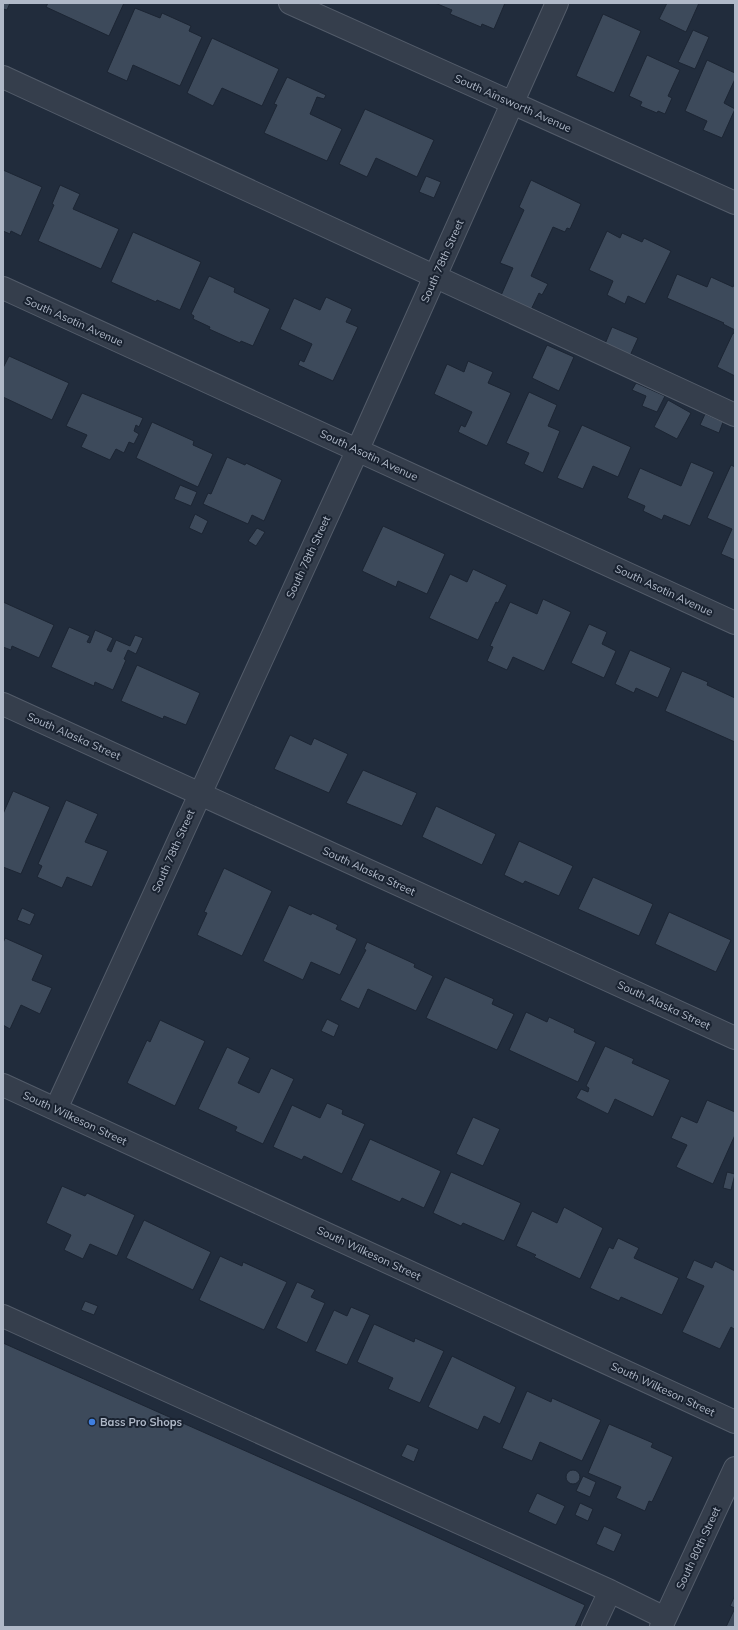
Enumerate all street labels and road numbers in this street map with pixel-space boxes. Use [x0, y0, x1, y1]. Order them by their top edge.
street label: South Ainsworth Avenue [452, 71, 574, 135]
street label: South 78th Street [417, 217, 467, 305]
street label: South Asotin Avenue [23, 293, 125, 349]
street label: South Asotin Avenue [318, 426, 420, 484]
street label: South 78th Street [283, 513, 333, 600]
street label: South Asotin Avenue [613, 561, 715, 619]
street label: South Alaska Street [25, 709, 123, 763]
street label: South 78th Street [148, 807, 198, 895]
street label: South Alaska Street [320, 843, 418, 899]
street label: South Alaska Street [615, 977, 713, 1033]
street label: South Wilkeson Street [21, 1088, 129, 1148]
street label: South Wilkeson Street [315, 1223, 423, 1283]
street label: South Wilkeson Street [609, 1359, 717, 1419]
street label: South 80th Street [673, 1504, 723, 1591]

